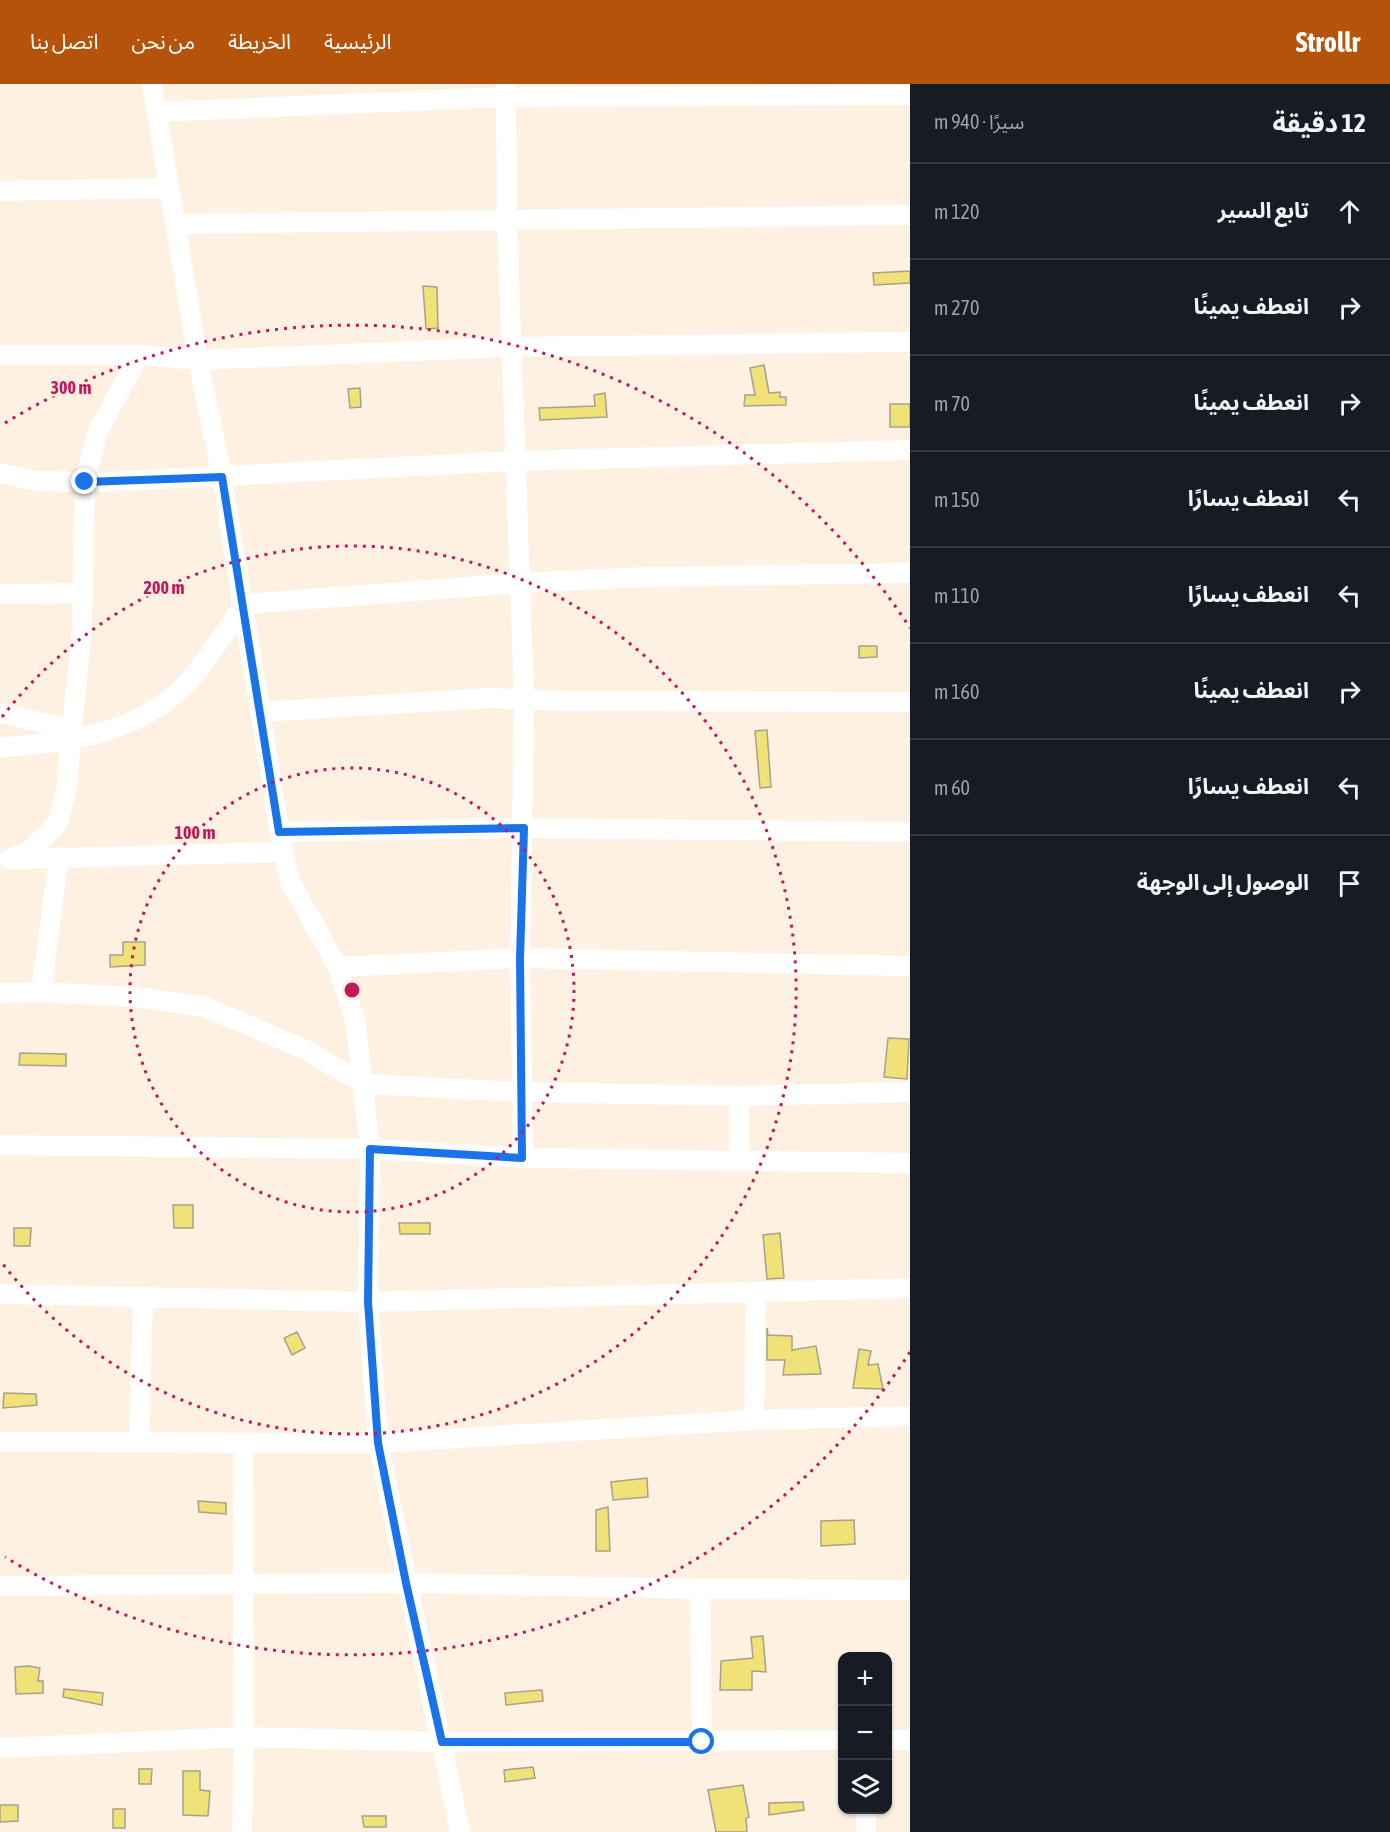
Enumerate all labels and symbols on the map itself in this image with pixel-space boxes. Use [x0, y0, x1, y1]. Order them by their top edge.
text: 300 m [51, 377, 91, 398]
route end [71, 468, 97, 494]
text: 200 m [144, 577, 184, 598]
text: 100 m [175, 822, 215, 843]
centre of rings [342, 980, 362, 1000]
route start [688, 1728, 714, 1754]

